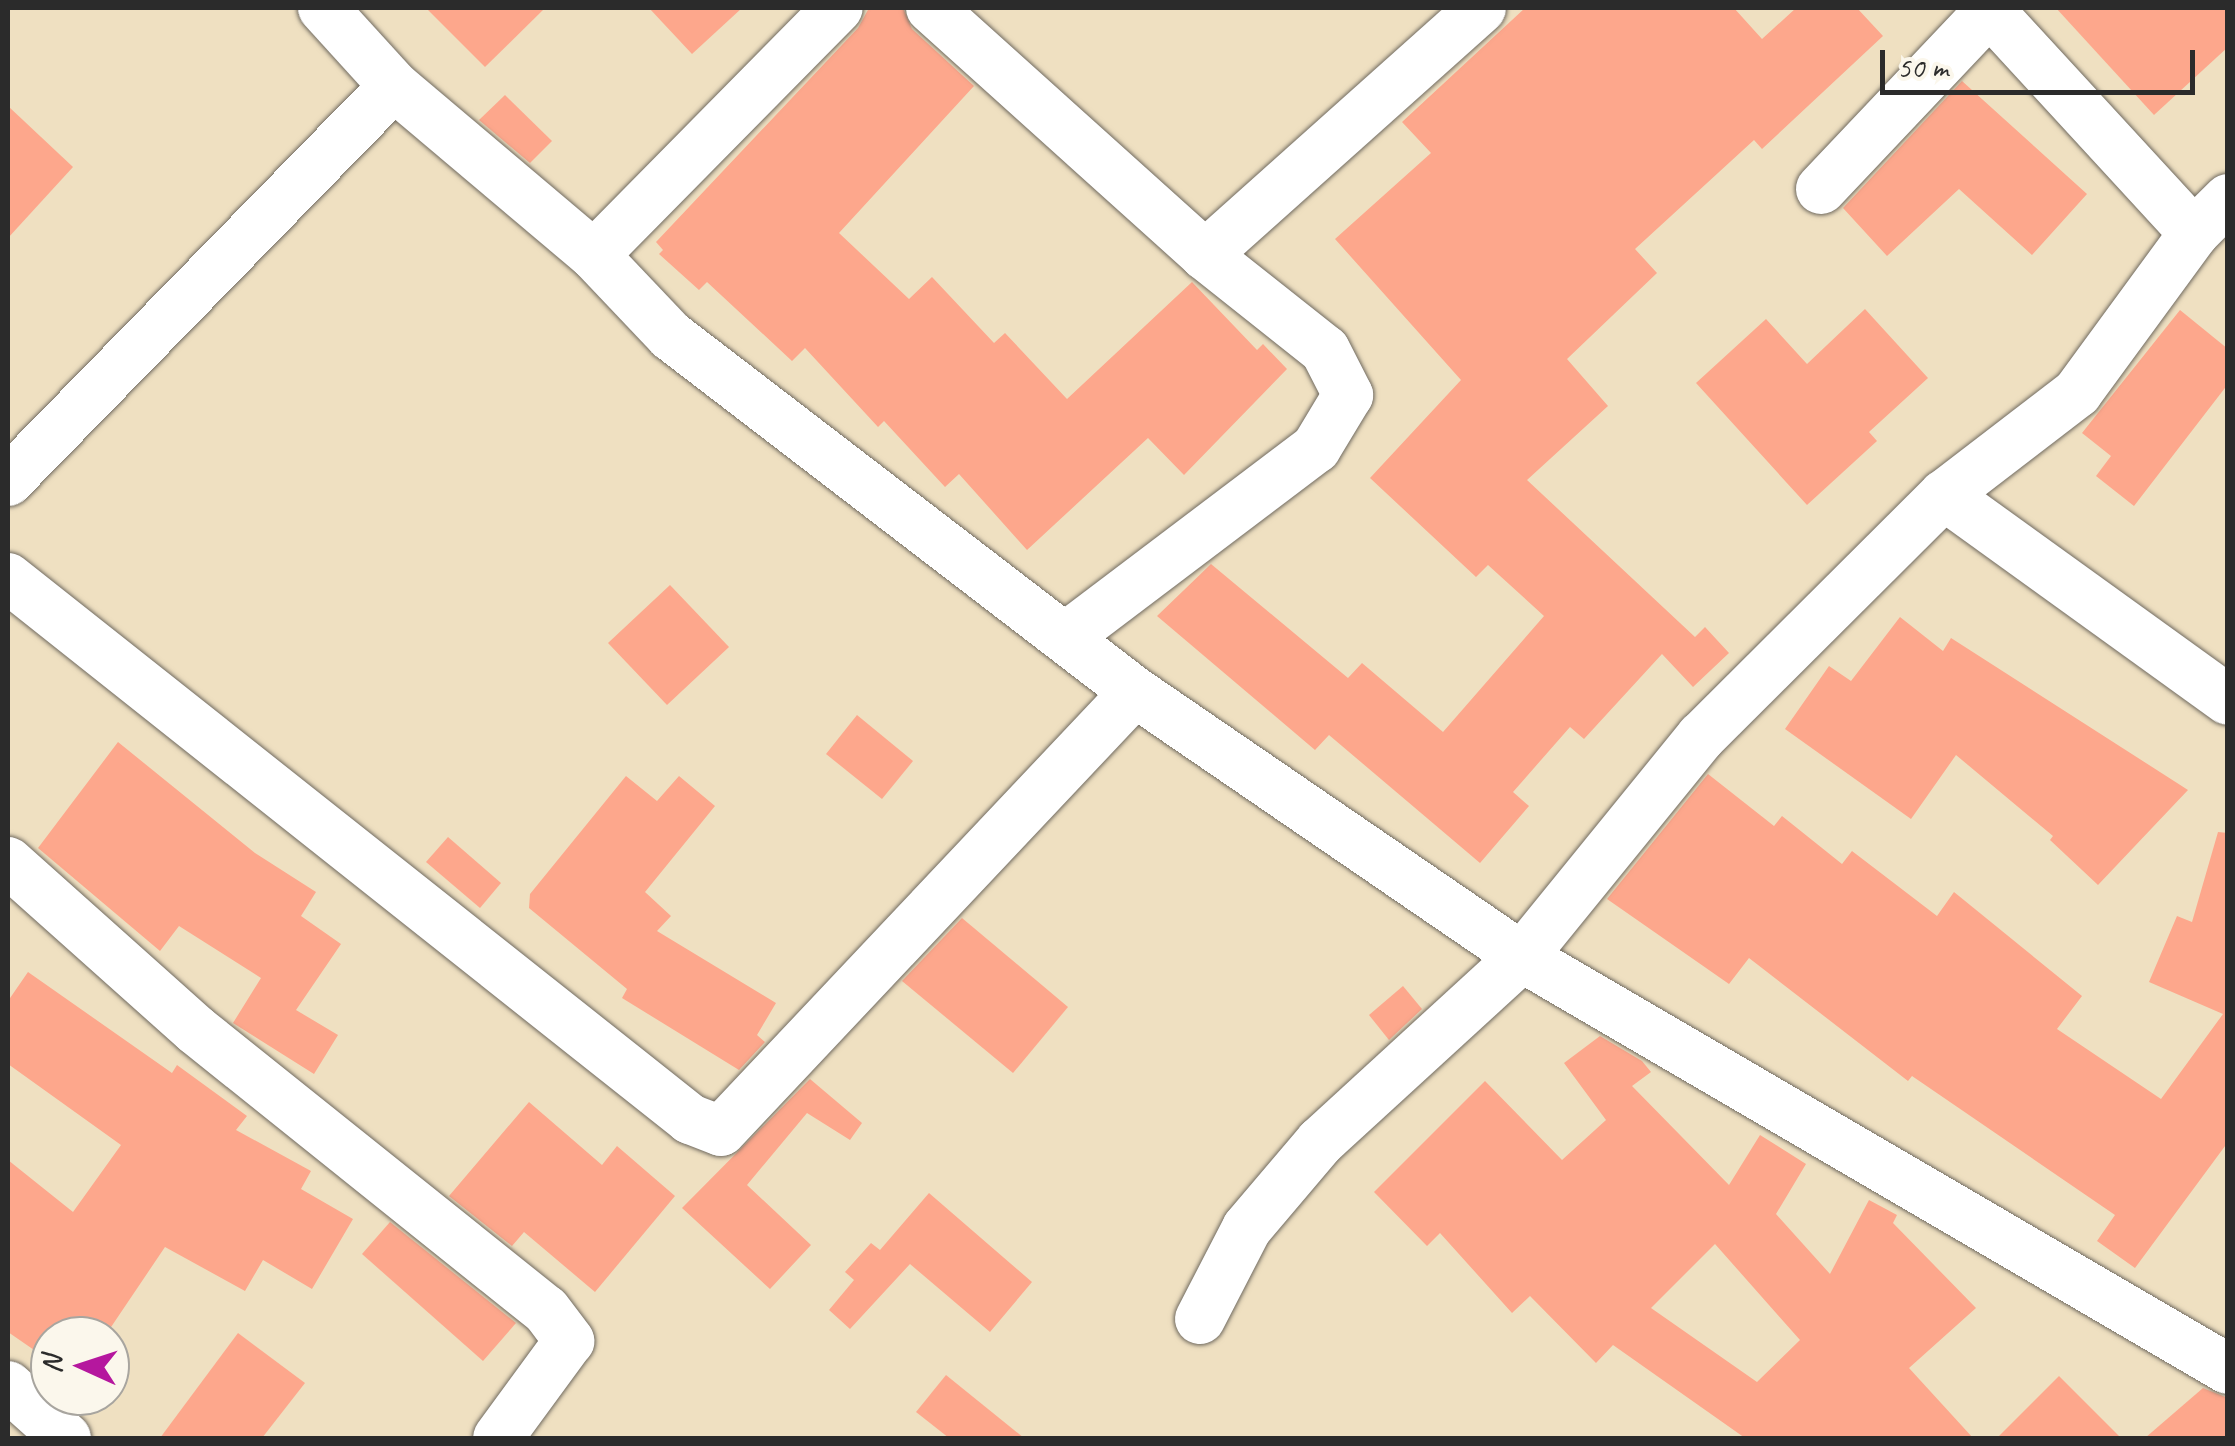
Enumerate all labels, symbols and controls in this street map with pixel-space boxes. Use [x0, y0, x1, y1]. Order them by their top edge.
scale bar [1885, 30, 2200, 92]
text: 50 m [1897, 48, 1948, 86]
north arrow [30, 1316, 130, 1416]
text: N [34, 1355, 69, 1374]

